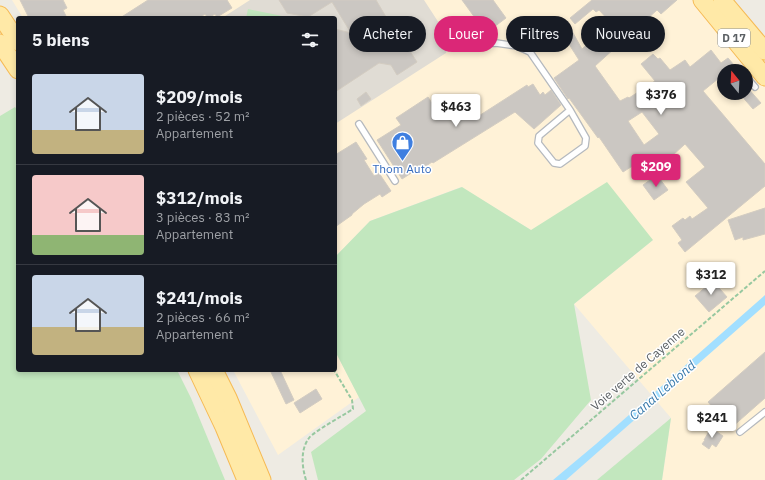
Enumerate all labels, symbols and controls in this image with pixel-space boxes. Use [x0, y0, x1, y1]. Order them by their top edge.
chip: Acheter [349, 16, 426, 52]
chip: Louer [434, 16, 498, 52]
chip: Filtres [506, 16, 573, 52]
chip: Nouveau [581, 16, 665, 52]
text: 5 biens [32, 29, 90, 51]
icon: filters [299, 29, 321, 51]
road number: D 17 [718, 29, 750, 47]
north arrow [717, 64, 753, 100]
map controls [717, 64, 753, 100]
pin: $376 [637, 82, 685, 116]
text: $209/mois [156, 86, 243, 108]
text: $376 [645, 86, 677, 103]
icon: home [64, 90, 112, 138]
pin: $463 [432, 94, 480, 128]
text: $463 [440, 98, 472, 115]
text: 2 pièces · 52 m² [156, 108, 250, 125]
text: Appartement [156, 125, 233, 142]
shop icon: Thom Auto [389, 129, 415, 162]
pin: $209 [632, 154, 680, 188]
text: $209 [640, 158, 672, 175]
place label: Thom Auto [372, 161, 432, 176]
text: $312/mois [156, 187, 243, 209]
icon: home [64, 191, 112, 239]
text: 3 pièces · 83 m² [156, 209, 250, 226]
text: Appartement [156, 226, 233, 243]
pin: $312 [687, 262, 735, 296]
text: $312 [695, 266, 727, 283]
text: $241/mois [156, 287, 243, 309]
icon: home [64, 291, 112, 339]
text: 2 pièces · 66 m² [156, 309, 250, 326]
street label: Voie verte de Cayenne [588, 324, 688, 413]
text: Appartement [156, 326, 233, 343]
water label: Canal Leblond [626, 357, 699, 424]
pin: $241 [688, 405, 736, 439]
text: $241 [696, 409, 728, 426]

